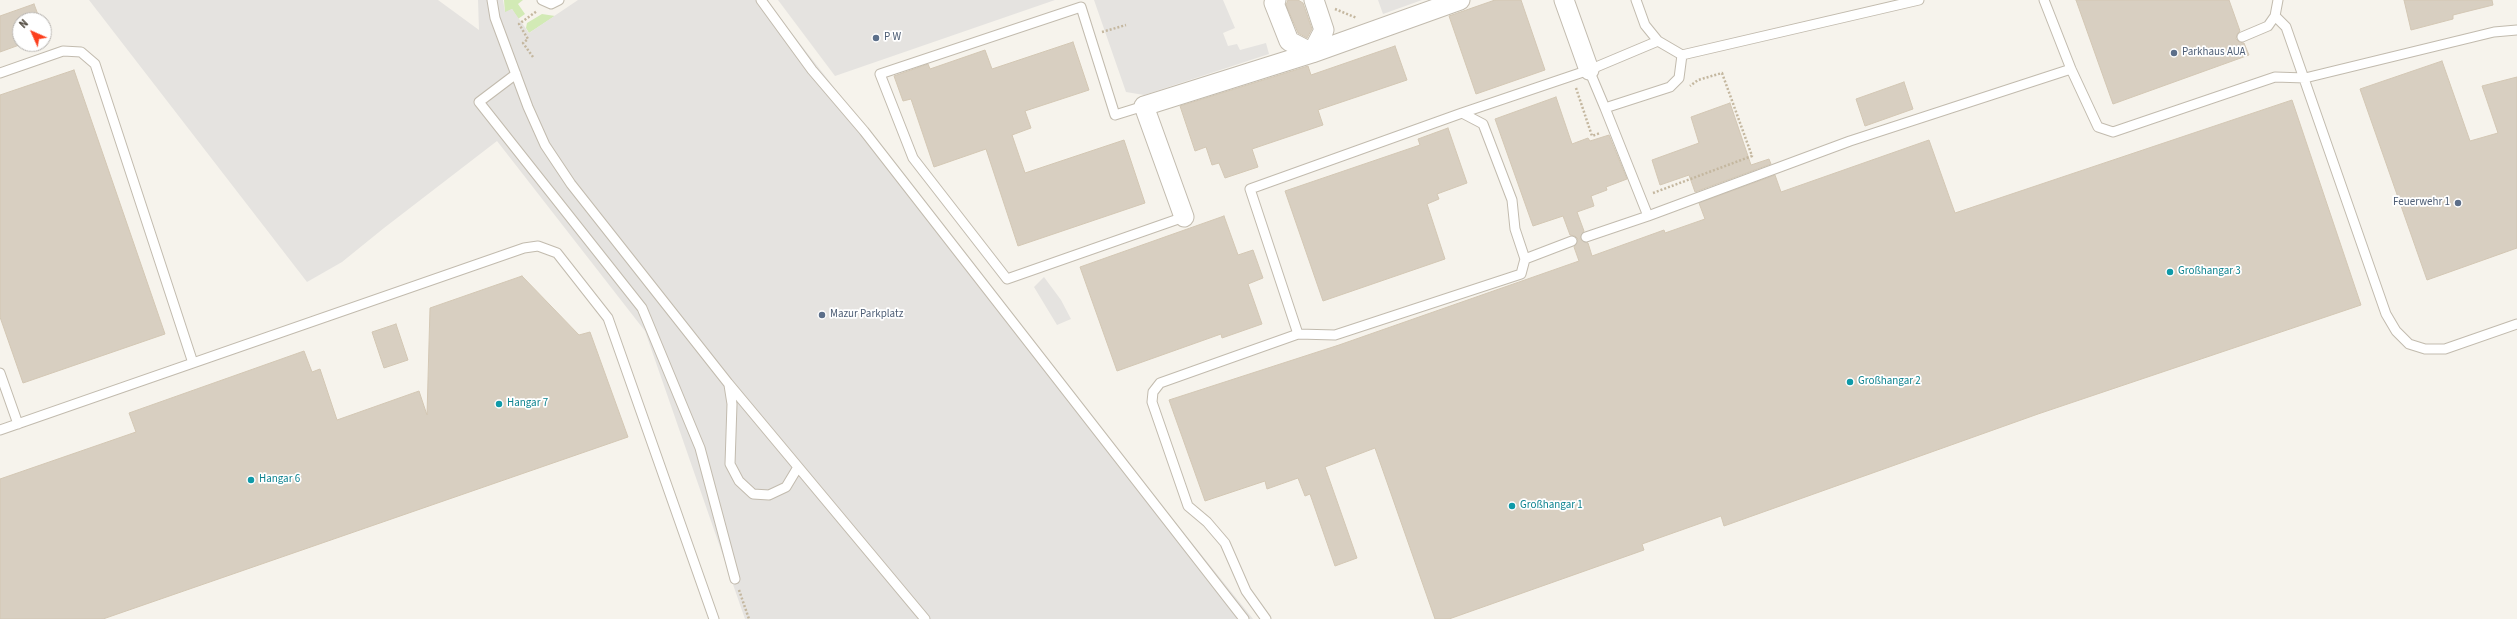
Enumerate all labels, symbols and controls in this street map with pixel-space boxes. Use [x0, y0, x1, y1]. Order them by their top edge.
north arrow [12, 12, 52, 52]
text: N [16, 16, 32, 32]
place label: P W [884, 31, 901, 45]
marker: P W [871, 33, 881, 43]
place label: Parkhaus AUA [2182, 46, 2246, 60]
marker: Parkhaus AUA [2169, 48, 2179, 58]
place label: Feuerwehr 1 [2393, 196, 2450, 210]
marker: Feuerwehr 1 [2453, 198, 2463, 208]
place label: Großhangar 3 [2178, 265, 2241, 279]
marker: Großhangar 3 [2165, 267, 2175, 277]
place label: Mazur Parkplatz [830, 308, 903, 322]
marker: Mazur Parkplatz [817, 310, 827, 320]
place label: Großhangar 2 [1858, 375, 1921, 389]
marker: Großhangar 2 [1845, 377, 1855, 387]
place label: Hangar 7 [507, 397, 548, 411]
marker: Hangar 7 [494, 399, 504, 409]
place label: Hangar 6 [259, 473, 300, 487]
marker: Hangar 6 [246, 475, 256, 485]
place label: Großhangar 1 [1520, 499, 1583, 513]
marker: Großhangar 1 [1507, 501, 1517, 511]

